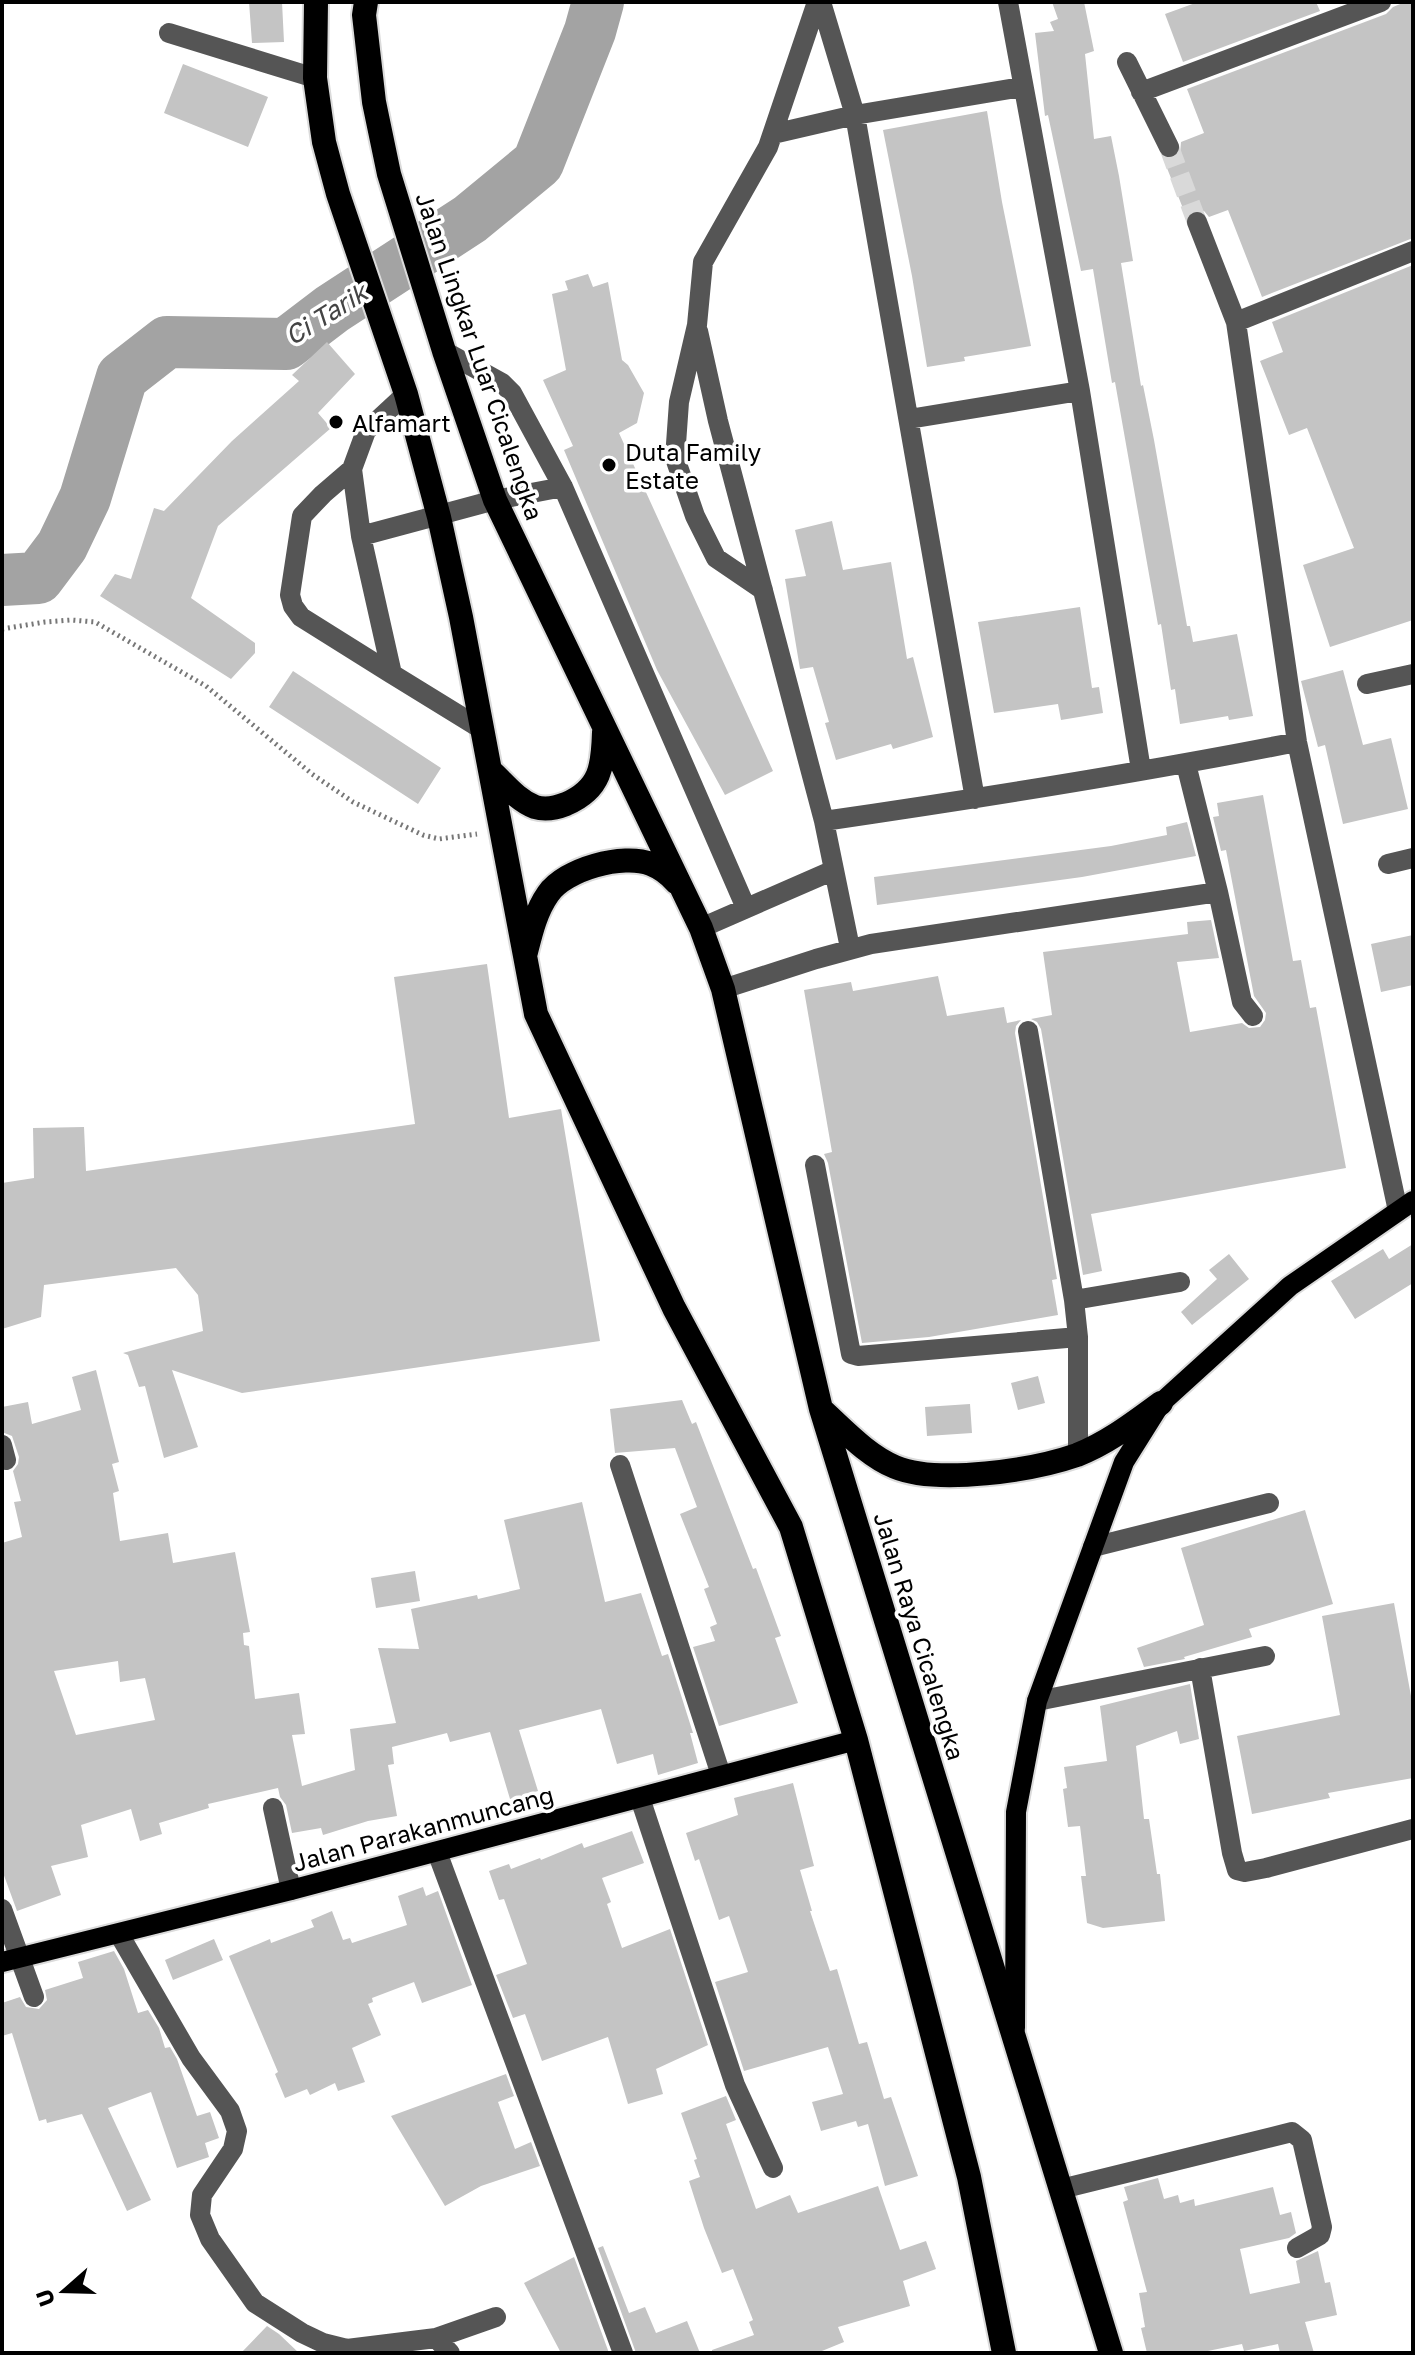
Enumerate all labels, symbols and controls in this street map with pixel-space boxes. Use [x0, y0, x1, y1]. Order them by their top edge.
street label: Jalan Lingkar Luar Cicalengka [410, 188, 550, 524]
water label: Ci Tarik [279, 275, 375, 351]
place label: Alfamart [352, 408, 451, 437]
marker: Alfamart [327, 413, 345, 431]
place label: Duta Family Estate [625, 437, 761, 494]
marker: Duta Family Estate [600, 456, 618, 474]
street label: Jalan Raya Cicalengka [868, 1509, 972, 1763]
street label: Jalan Parakanmuncang [289, 1779, 557, 1877]
north arrow [24, 2251, 104, 2331]
text: U [29, 2286, 60, 2310]

